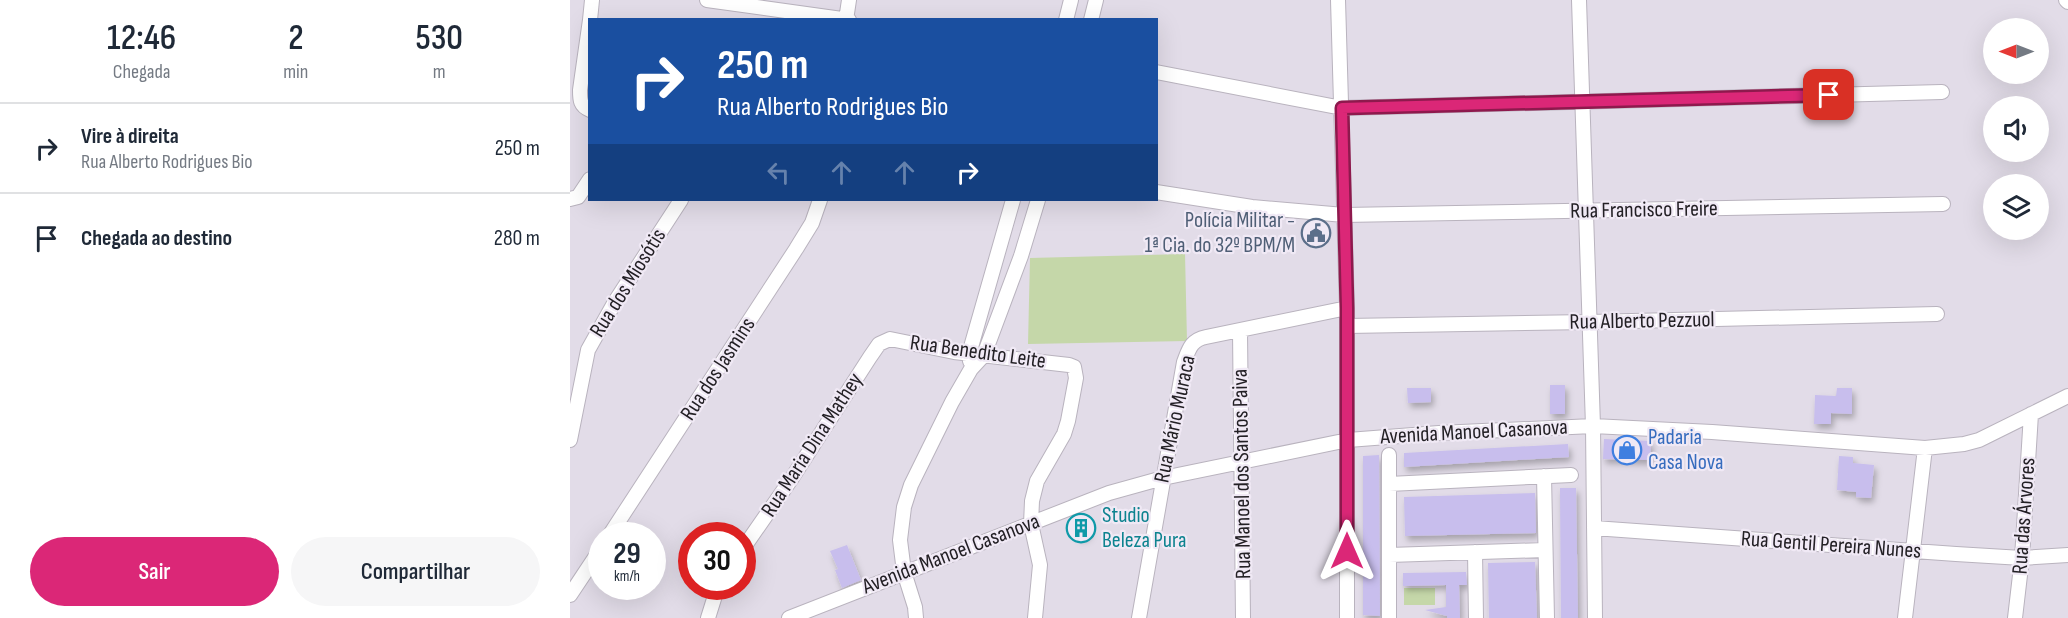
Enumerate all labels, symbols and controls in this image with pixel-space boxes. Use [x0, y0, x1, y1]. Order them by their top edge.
text: 12:46 [107, 17, 176, 60]
text: 2 [288, 17, 304, 60]
text: 530 [415, 17, 463, 60]
north arrow [1983, 18, 2049, 84]
map controls [1983, 18, 2049, 240]
text: 250 m [717, 40, 808, 91]
icon: right [618, 42, 696, 120]
text: Chegada [113, 60, 171, 84]
text: min [283, 60, 308, 84]
text: m [433, 60, 446, 84]
pin [1803, 69, 1854, 120]
icon: arrive [1812, 78, 1845, 111]
text: Rua Alberto Rodrigues Bio [717, 91, 949, 123]
button: sound [1983, 96, 2049, 162]
text: Vire à direita [81, 123, 179, 150]
icon: right [30, 132, 63, 165]
text: 250 m [495, 135, 540, 162]
text: Rua Alberto Rodrigues Bio [81, 150, 253, 174]
icon: left [762, 156, 795, 189]
icon: ahead [825, 156, 858, 189]
icon: ahead [888, 156, 921, 189]
icon: right [951, 156, 984, 189]
button: layers [1983, 174, 2049, 240]
street label: Rua Francisco Freire [1570, 195, 1718, 225]
place label: Polícia Militar - 1ª Cia. do 32º BPM/M [1144, 207, 1295, 259]
public building icon: Polícia Militar - 1ª Cia. do 32º BPM/M [1300, 217, 1332, 249]
icon: arrive [30, 222, 63, 255]
street label: Rua dos Miosótis [584, 224, 672, 342]
text: Chegada ao destino [81, 225, 232, 252]
text: 280 m [494, 225, 540, 252]
street label: Rua Alberto Pezzuol [1569, 306, 1715, 336]
street label: Rua dos Jasmins [675, 312, 761, 426]
street label: Rua Benedito Leite [908, 329, 1048, 375]
street label: Rua Mário Muraca [1148, 353, 1202, 485]
street label: Rua Maria Dina Mathey [755, 367, 869, 522]
street label: Rua Manoel dos Santos Paiva [1227, 369, 1257, 579]
street label: Avenida Manoel Casanova [1379, 414, 1568, 450]
place label: Padaria Casa Nova [1648, 424, 1723, 476]
shop icon: Padaria Casa Nova [1611, 434, 1643, 466]
street label: Rua das Árvores [2006, 457, 2042, 575]
place label: Studio Beleza Pura [1102, 502, 1186, 554]
street label: Avenida Manoel Casanova [858, 508, 1043, 601]
building icon: Studio Beleza Pura [1065, 512, 1097, 544]
position arrow [1315, 519, 1379, 583]
speed limit sign: 30 [678, 522, 756, 600]
street label: Rua Gentil Pereira Nunes [1740, 525, 1922, 565]
text: 29 [613, 536, 641, 572]
button: Sair [30, 537, 279, 606]
button: Compartilhar [291, 537, 540, 606]
text: km/h [614, 567, 640, 586]

